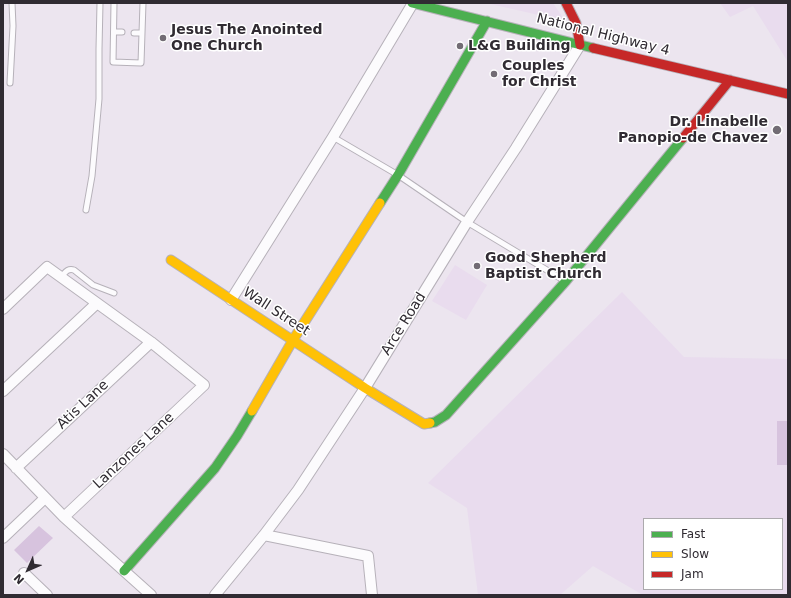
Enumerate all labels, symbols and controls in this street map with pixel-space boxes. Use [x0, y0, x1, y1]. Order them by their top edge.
street label: National Highway 4 [535, 10, 671, 60]
place label: Jesus The Anointed One Church [171, 22, 322, 54]
marker: Jesus The Anointed One Church [158, 33, 168, 43]
place label: L&G Building [468, 38, 571, 54]
marker: L&G Building [455, 41, 465, 51]
place label: Couples for Christ [502, 58, 576, 90]
marker: Couples for Christ [489, 69, 499, 79]
place label: Dr. Linabelle Panopio-de Chavez [618, 114, 768, 146]
marker: Dr. Linabelle Panopio-de Chavez [771, 124, 783, 136]
place label: Good Shepherd Baptist Church [485, 250, 607, 282]
marker: Good Shepherd Baptist Church [472, 261, 482, 271]
street label: Wall Street [239, 284, 313, 340]
street label: Arce Road [378, 289, 430, 359]
street label: Atis Lane [54, 377, 112, 433]
street label: Lanzones Lane [90, 409, 178, 493]
legend [643, 518, 783, 590]
text: Fast [681, 527, 705, 541]
text: Slow [681, 547, 709, 561]
north arrow [8, 550, 48, 590]
text: Jam [681, 567, 704, 581]
text: N [11, 571, 27, 587]

